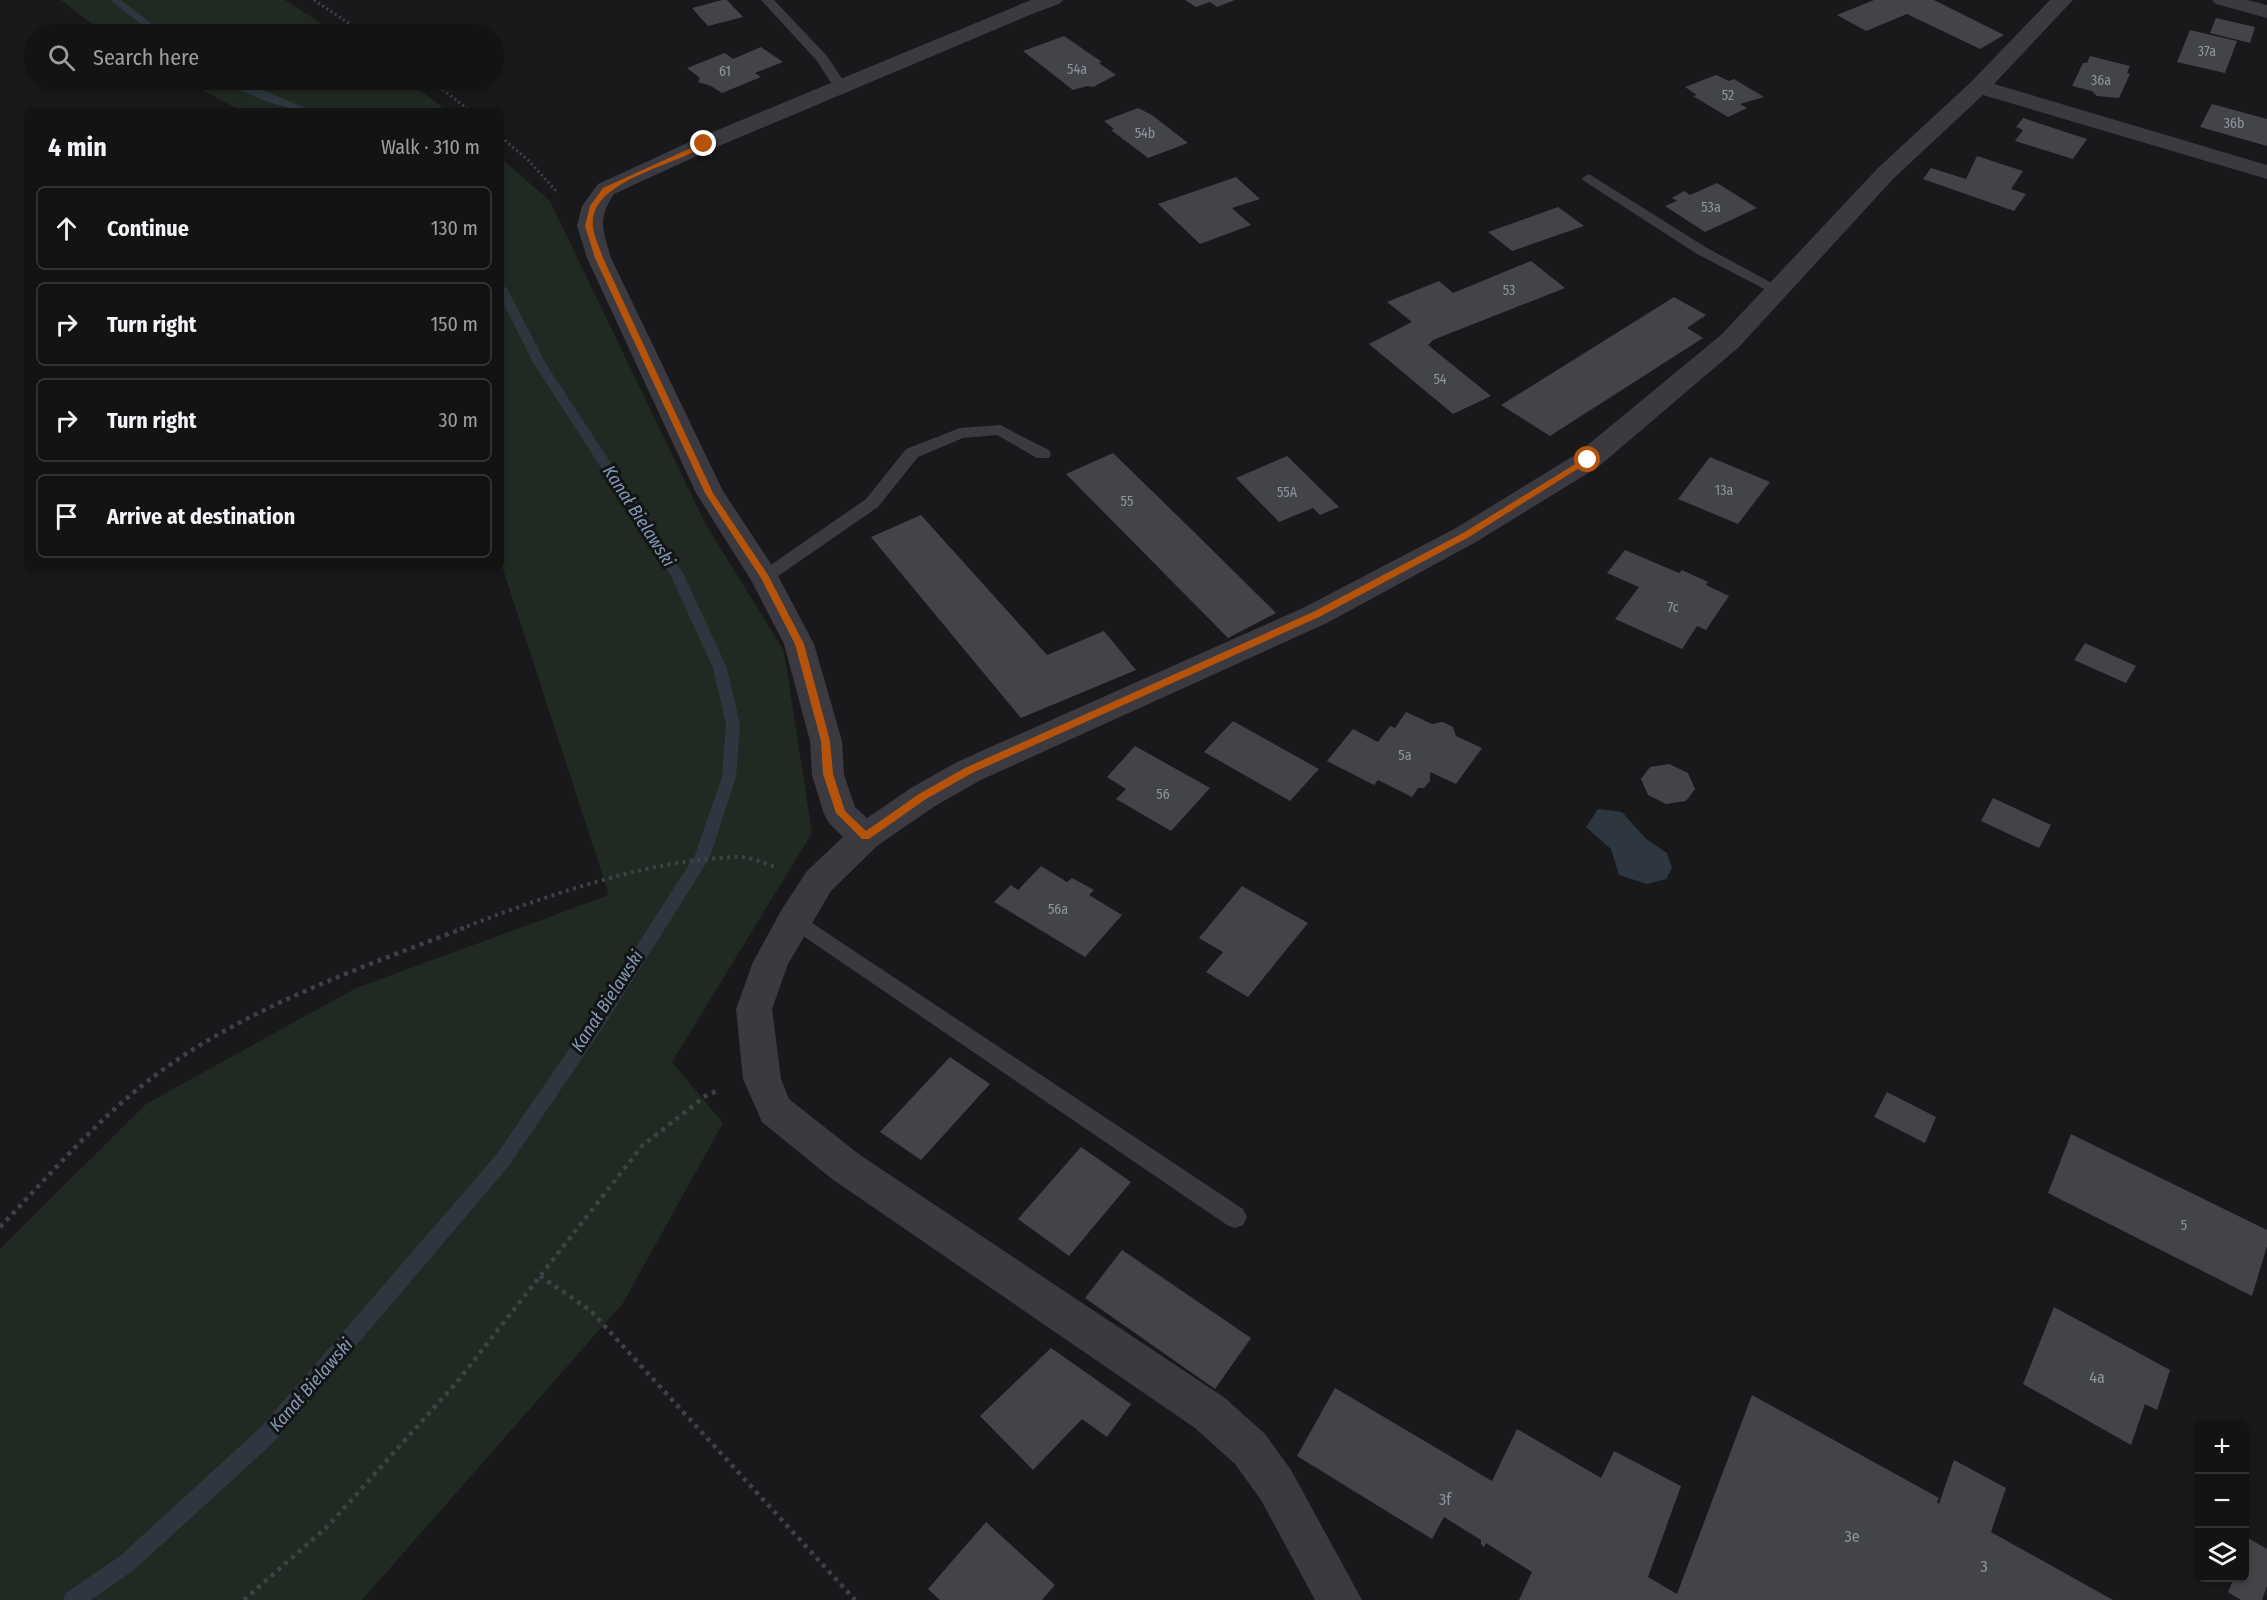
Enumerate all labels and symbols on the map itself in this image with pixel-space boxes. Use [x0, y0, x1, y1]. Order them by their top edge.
house number: 37a [2198, 43, 2216, 60]
house number: 54a [1067, 61, 1087, 78]
house number: 61 [719, 63, 731, 80]
house number: 36a [2091, 72, 2111, 89]
house number: 52 [1722, 87, 1734, 104]
house number: 36b [2224, 115, 2244, 132]
house number: 54b [1135, 125, 1155, 142]
route end [690, 130, 716, 156]
house number: 53a [1701, 199, 1721, 216]
house number: 53 [1503, 282, 1515, 299]
house number: 54 [1433, 371, 1447, 388]
route start [1574, 446, 1600, 472]
water label: Kanał Bielawski [598, 461, 680, 571]
house number: 13a [1715, 482, 1733, 499]
house number: 55A [1277, 484, 1298, 501]
house number: 55 [1121, 493, 1133, 510]
house number: 7c [1667, 599, 1679, 616]
house number: 5a [1398, 747, 1412, 764]
house number: 56 [1156, 786, 1170, 803]
house number: 56a [1048, 901, 1068, 918]
water label: Kanał Bielawski [566, 946, 648, 1056]
house number: 5 [2181, 1217, 2187, 1234]
water label: Kanał Bielawski [265, 1334, 358, 1436]
house number: 4a [2089, 1368, 2105, 1387]
house number: 3f [1439, 1490, 1452, 1509]
house number: 3e [1844, 1527, 1860, 1546]
house number: 3 [1980, 1557, 1988, 1576]

